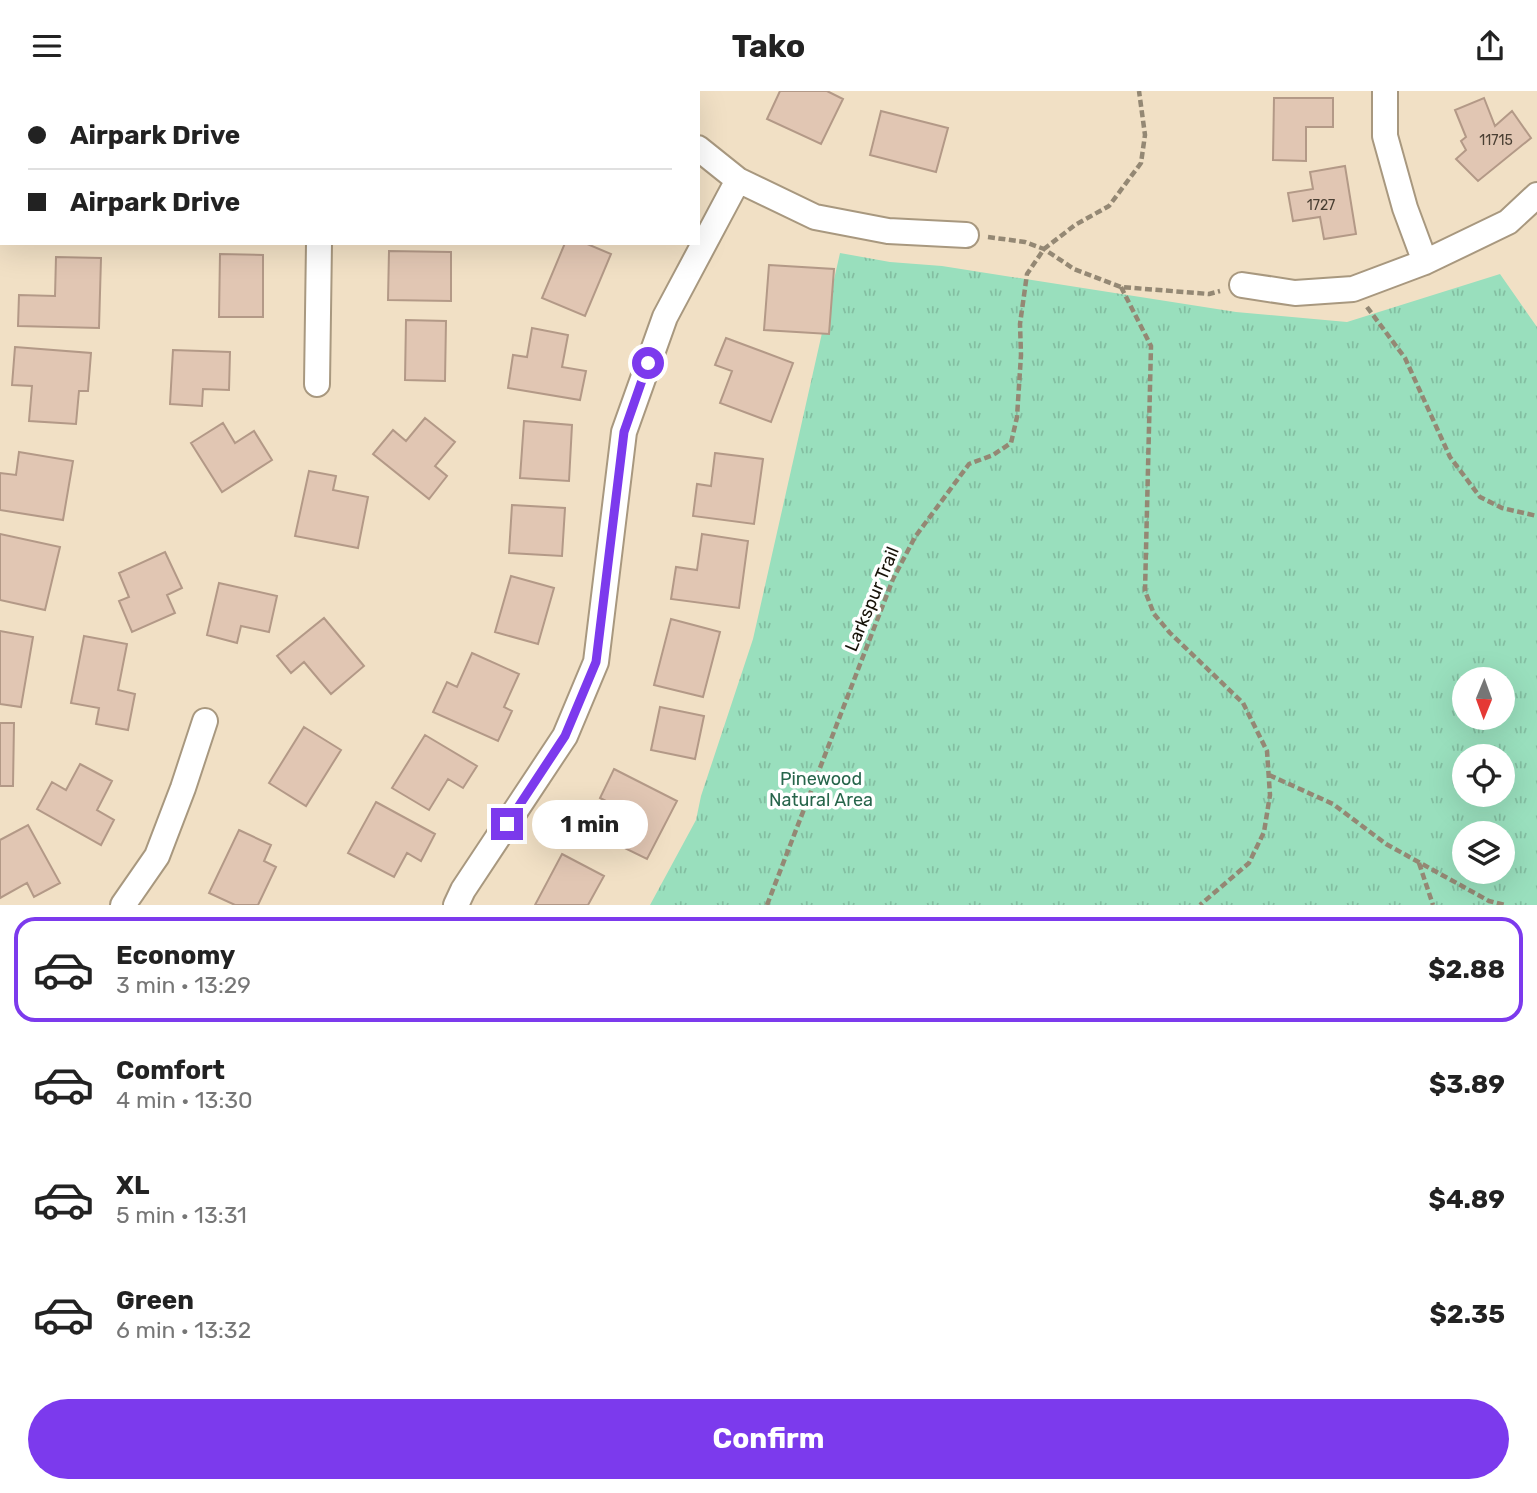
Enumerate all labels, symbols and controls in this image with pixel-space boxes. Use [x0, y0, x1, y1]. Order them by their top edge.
icon: menu [28, 27, 66, 65]
text: Tako [732, 27, 805, 65]
icon: share [1471, 27, 1509, 65]
text: Airpark Drive [70, 120, 240, 151]
house number: 11715 [1479, 132, 1513, 149]
text: Airpark Drive [70, 187, 240, 218]
house number: 1727 [1307, 197, 1335, 214]
route start [632, 347, 664, 379]
street label: Larkspur Trail [840, 543, 904, 655]
north arrow [1452, 667, 1516, 730]
map controls [1452, 667, 1515, 884]
button: locate [1452, 744, 1515, 807]
park label: Pinewood Natural Area [769, 768, 873, 811]
callout: 1 min [532, 799, 647, 849]
route end [491, 808, 523, 840]
text: 1 min [561, 810, 619, 838]
button: layers [1452, 821, 1515, 884]
icon: car [32, 938, 95, 1001]
text: Economy [116, 940, 235, 971]
text: $2.88 [1428, 954, 1505, 985]
text: 3 min · 13:29 [116, 971, 251, 999]
icon: car [32, 1053, 95, 1116]
text: Comfort [116, 1055, 225, 1086]
text: $3.89 [1429, 1069, 1505, 1100]
text: 4 min · 13:30 [116, 1086, 253, 1114]
icon: car [32, 1168, 95, 1231]
text: XL [116, 1170, 149, 1201]
text: $4.89 [1429, 1184, 1505, 1215]
text: 5 min · 13:31 [116, 1201, 247, 1229]
icon: car [32, 1283, 95, 1346]
text: Green [116, 1285, 194, 1316]
text: $2.35 [1429, 1299, 1505, 1330]
text: 6 min · 13:32 [116, 1316, 251, 1344]
button: Confirm [28, 1399, 1509, 1479]

